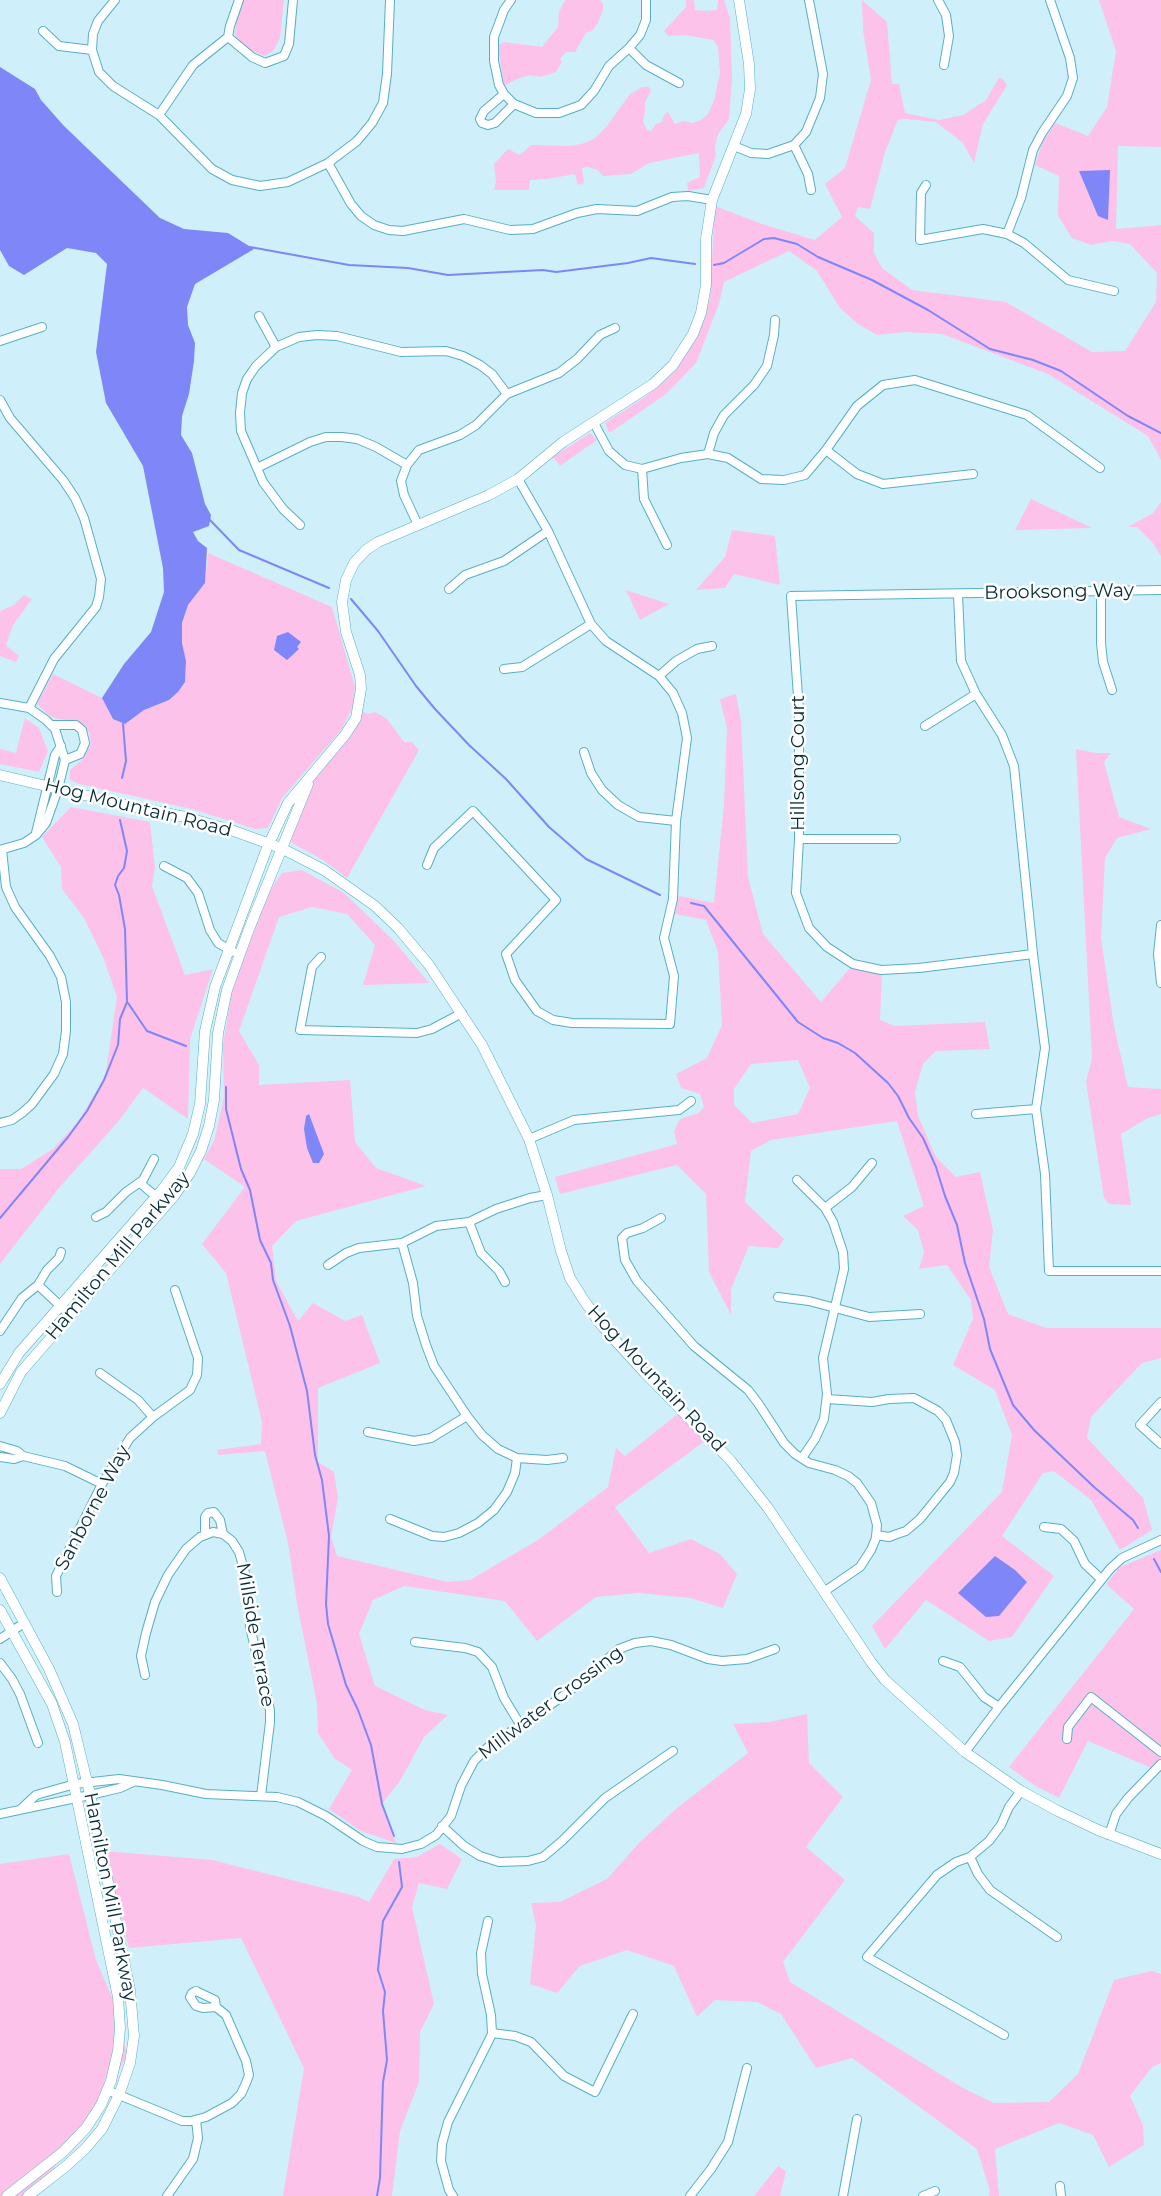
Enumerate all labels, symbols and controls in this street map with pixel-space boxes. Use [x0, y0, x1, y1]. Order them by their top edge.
street label: Brooksong Way [984, 579, 1134, 605]
street label: Hillsong Court [787, 695, 809, 831]
street label: Hog Mountain Road [42, 774, 234, 842]
street label: Hamilton Mill Parkway [41, 1167, 195, 1345]
street label: Hog Mountain Road [582, 1301, 730, 1457]
street label: Sanborne Way [50, 1442, 136, 1574]
street label: Millside Terrace [231, 1561, 279, 1709]
street label: Millwater Crossing [474, 1641, 628, 1765]
street label: Hamilton Mill Parkway [79, 1790, 141, 2004]

